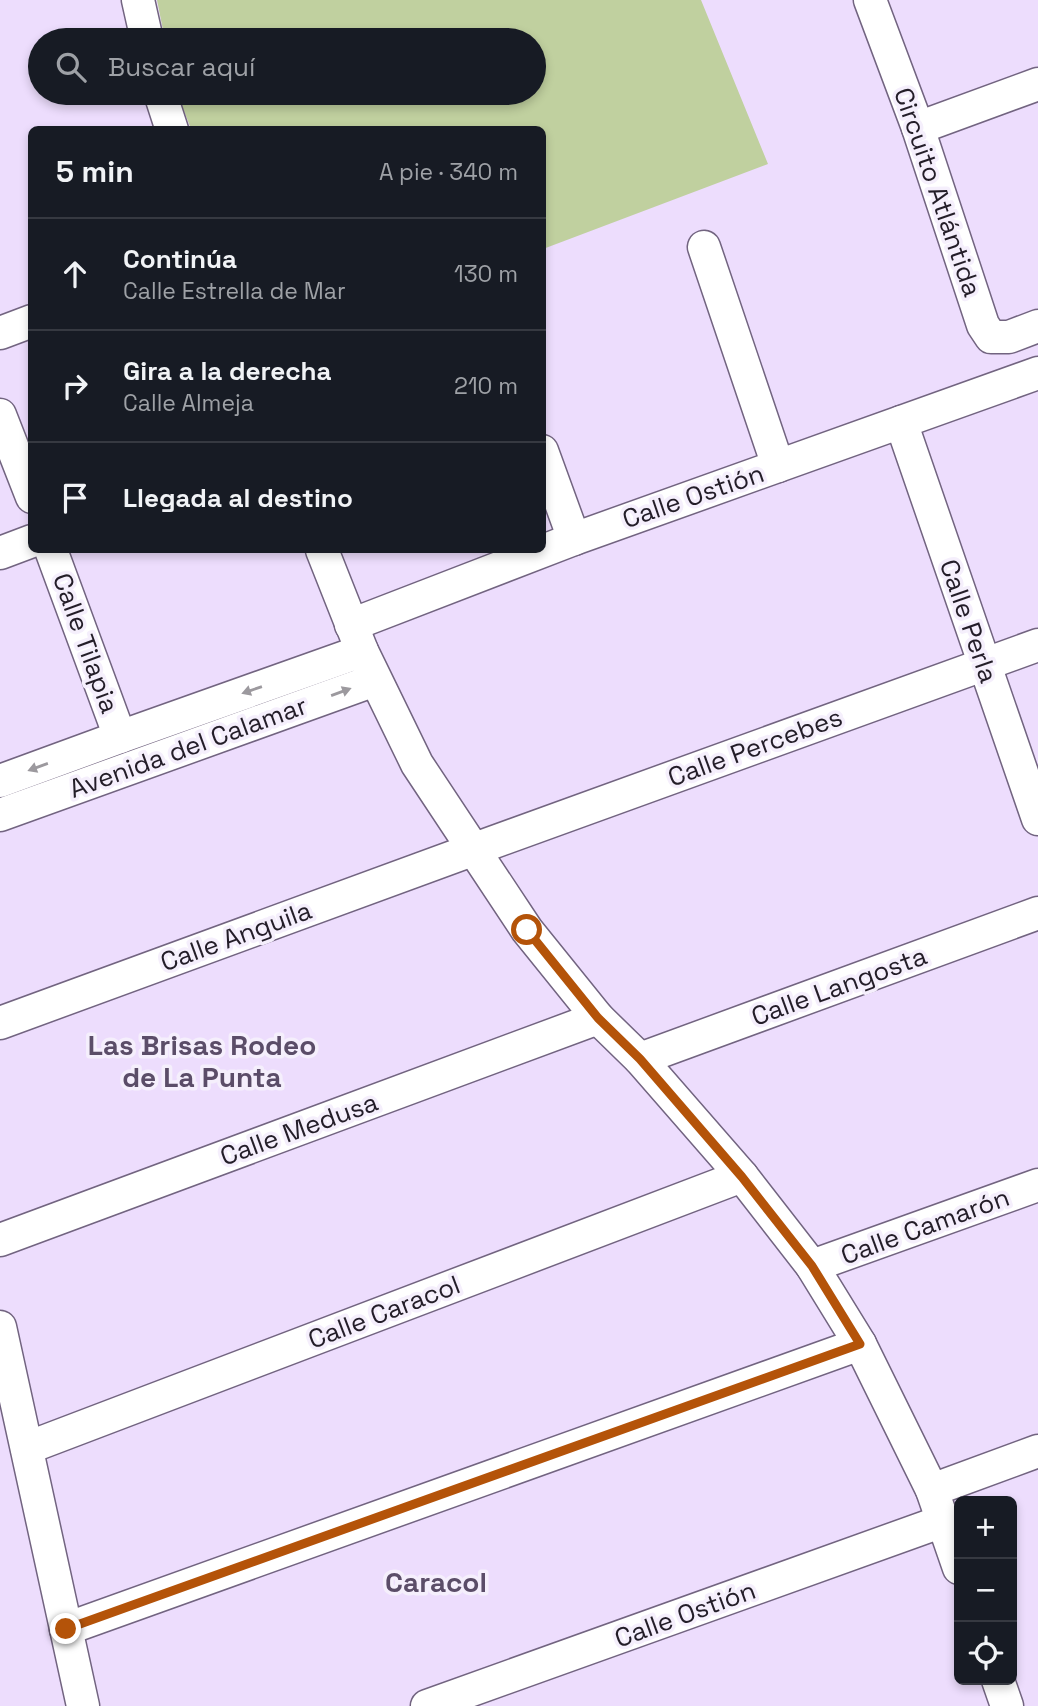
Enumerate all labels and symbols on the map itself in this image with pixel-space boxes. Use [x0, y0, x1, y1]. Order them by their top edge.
street label: Circuito Atlántida [886, 83, 990, 301]
street label: Calle Ostión [618, 456, 768, 536]
street label: Calle Perla [932, 555, 1006, 687]
street label: Calle Tilapia [45, 568, 127, 718]
one-way arrow [241, 685, 262, 696]
one-way arrow [331, 686, 352, 697]
street label: Avenida del Calamar [64, 688, 312, 806]
street label: Calle Percebes [663, 700, 847, 794]
one-way arrow [27, 762, 48, 773]
street label: Calle Anguila [156, 893, 316, 979]
route start [511, 914, 542, 945]
street label: Calle Langosta [746, 938, 932, 1034]
district label: Las Brisas Rodeo de La Punta [88, 1027, 316, 1095]
street label: Calle Medusa [215, 1085, 383, 1173]
street label: Calle Camarón [836, 1180, 1014, 1272]
street label: Calle Caracol [303, 1267, 465, 1357]
district label: Caracol [385, 1564, 487, 1600]
street label: Calle Ostión [610, 1573, 760, 1655]
route end [50, 1613, 81, 1644]

